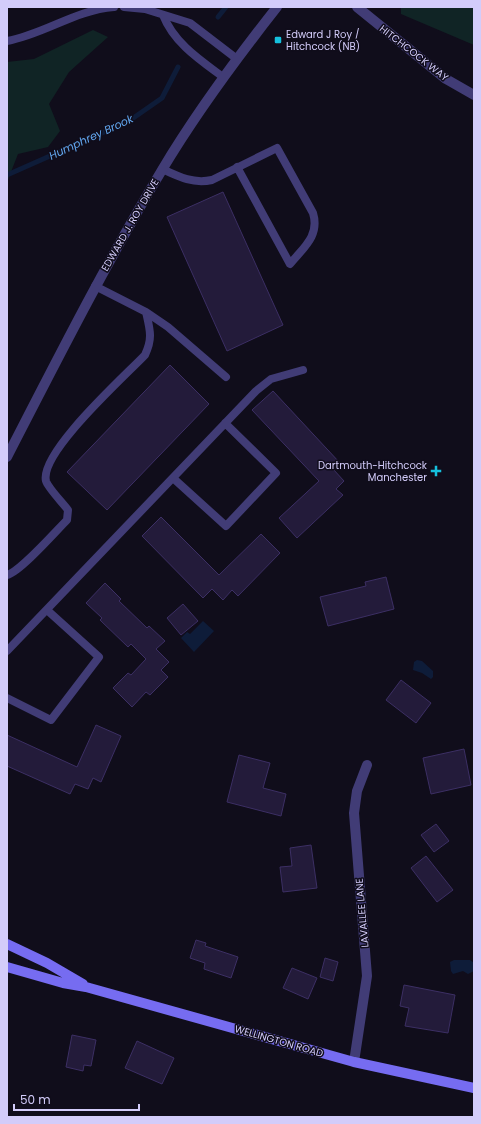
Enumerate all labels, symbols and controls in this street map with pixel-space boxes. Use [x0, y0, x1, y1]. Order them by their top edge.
street label: HITCHCOCK WAY [376, 21, 452, 85]
place label: Edward J Roy / Hitchcock (NB) [286, 27, 360, 54]
marker: Edward J Roy / Hitchcock (NB) [273, 35, 283, 45]
water label: Humphrey Brook [46, 110, 137, 164]
street label: EDWARD J. ROY DRIVE [97, 176, 163, 274]
place label: Dartmouth-Hitchcock Manchester [318, 458, 428, 485]
marker: Dartmouth-Hitchcock Manchester [430, 465, 442, 477]
street label: LAVALLEE LANE [352, 878, 372, 948]
street label: WELLINGTON ROAD [233, 1021, 325, 1061]
scale bar [14, 1086, 139, 1112]
text: 50 m [20, 1091, 51, 1108]

